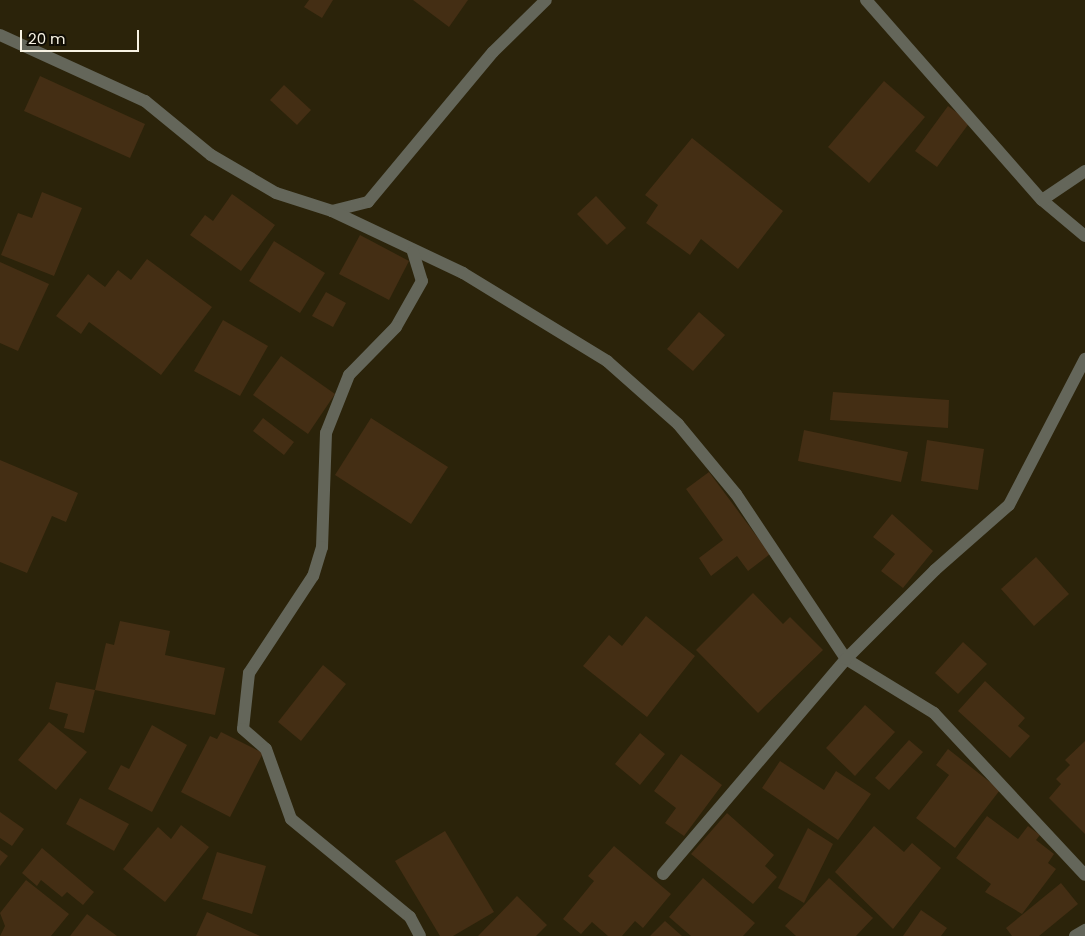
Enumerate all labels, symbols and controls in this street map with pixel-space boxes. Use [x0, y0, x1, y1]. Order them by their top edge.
scale bar [22, 20, 141, 52]
text: 20 m [28, 28, 66, 49]

